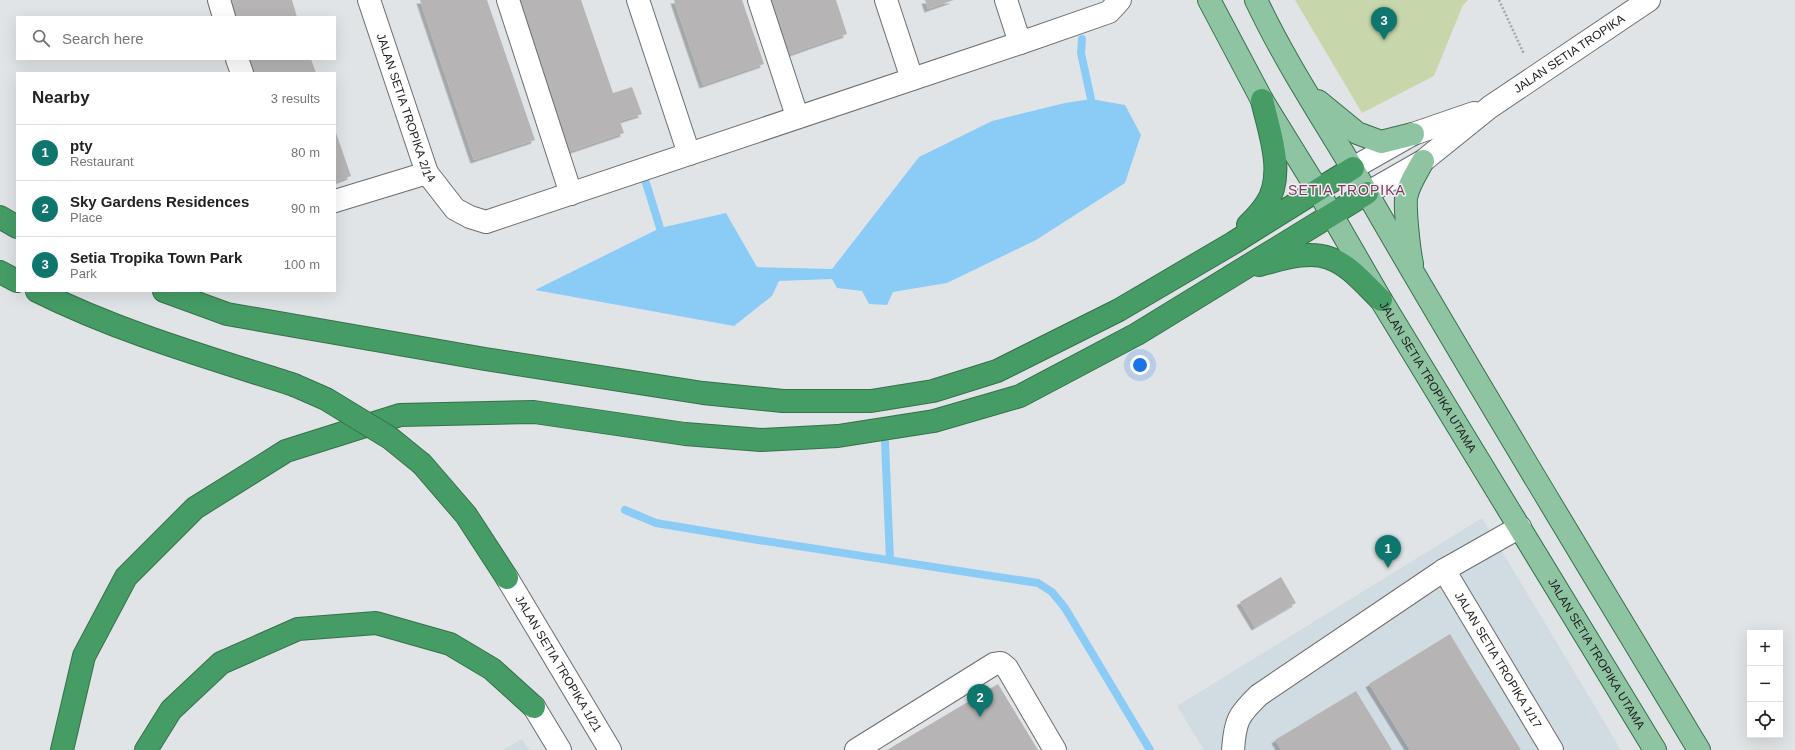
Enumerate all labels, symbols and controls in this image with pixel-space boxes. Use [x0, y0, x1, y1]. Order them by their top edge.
pin: 3 [1371, 7, 1397, 40]
street label: JALAN SETIA TROPIKA [1511, 11, 1627, 96]
search box [16, 16, 336, 60]
icon: search [30, 27, 52, 49]
text: Search here [62, 30, 144, 47]
street label: JALAN SETIA TROPIKA 2/14 [374, 32, 439, 185]
text: Nearby [32, 88, 90, 107]
text: 3 results [271, 91, 320, 106]
text: pty [70, 137, 93, 154]
text: 1 [41, 145, 49, 160]
text: 80 m [291, 145, 320, 160]
text: Restaurant [70, 154, 134, 169]
district label: SETIA TROPIKA [1288, 182, 1406, 198]
text: Sky Gardens Residences [70, 193, 249, 210]
text: 2 [41, 201, 49, 216]
text: 90 m [291, 201, 320, 216]
text: Place [70, 210, 103, 225]
text: Setia Tropika Town Park [70, 249, 242, 266]
text: 3 [41, 257, 49, 272]
text: 100 m [284, 257, 320, 272]
text: Park [70, 266, 97, 281]
street label: JALAN SETIA TROPIKA UTAMA [1376, 299, 1479, 455]
your location [1130, 355, 1150, 375]
pin: 1 [1375, 535, 1401, 568]
street label: JALAN SETIA TROPIKA UTAMA [1545, 576, 1648, 732]
street label: JALAN SETIA TROPIKA 1/17 [1452, 589, 1545, 731]
street label: JALAN SETIA TROPIKA 1/21 [512, 593, 605, 735]
map controls [1747, 630, 1783, 738]
button: + [1747, 630, 1783, 666]
button: − [1747, 666, 1783, 702]
pin: 2 [967, 684, 993, 717]
button: locate [1747, 702, 1783, 738]

